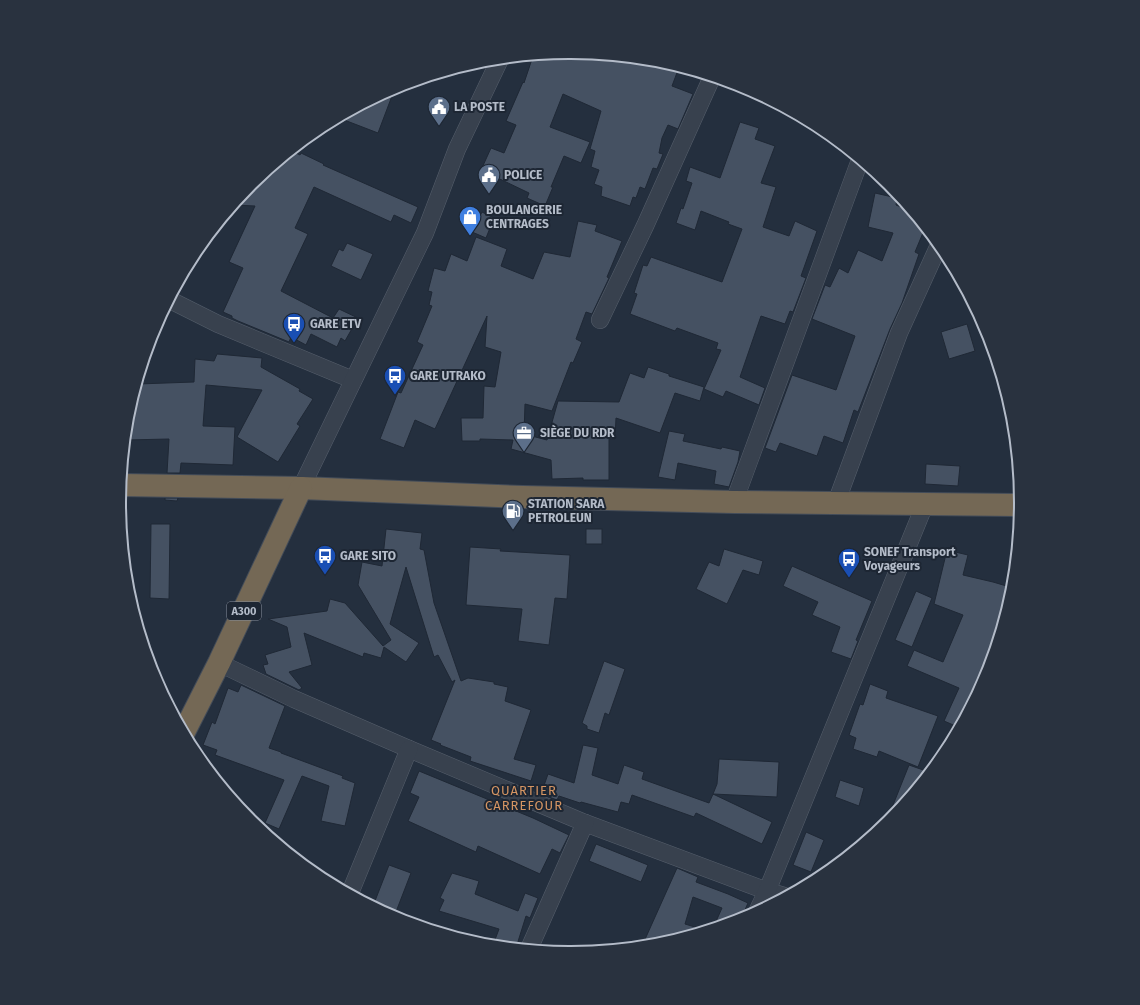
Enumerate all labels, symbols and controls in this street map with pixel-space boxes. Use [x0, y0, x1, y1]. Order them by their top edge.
public building icon: LA POSTE [426, 94, 452, 127]
place label: LA POSTE [454, 100, 505, 114]
public building icon: POLICE [476, 162, 502, 195]
place label: POLICE [504, 168, 542, 182]
place label: BOULANGERIE CENTRAGES [486, 203, 562, 231]
shop icon: BOULANGERIE CENTRAGES [457, 204, 483, 237]
bus stop icon: GARE ETV [281, 311, 307, 344]
place label: GARE ETV [310, 317, 362, 331]
bus stop icon: GARE UTRAKO [382, 363, 408, 396]
place label: GARE UTRAKO [410, 369, 486, 383]
office icon: SIÈGE DU RDR [511, 420, 537, 453]
place label: SIÈGE DU RDR [540, 424, 615, 440]
place label: STATION SARA PETROLEUN [528, 497, 605, 525]
fuel station icon: STATION SARA PETROLEUN [500, 498, 526, 531]
bus stop icon: GARE SITO [312, 543, 338, 576]
place label: SONEF Transport Voyageurs [863, 545, 956, 573]
bus stop icon: SONEF Transport Voyageurs [836, 546, 862, 579]
place label: GARE SITO [340, 549, 396, 563]
road number: A300 [227, 602, 261, 620]
district label: QUARTIER CARREFOUR [485, 783, 563, 813]

